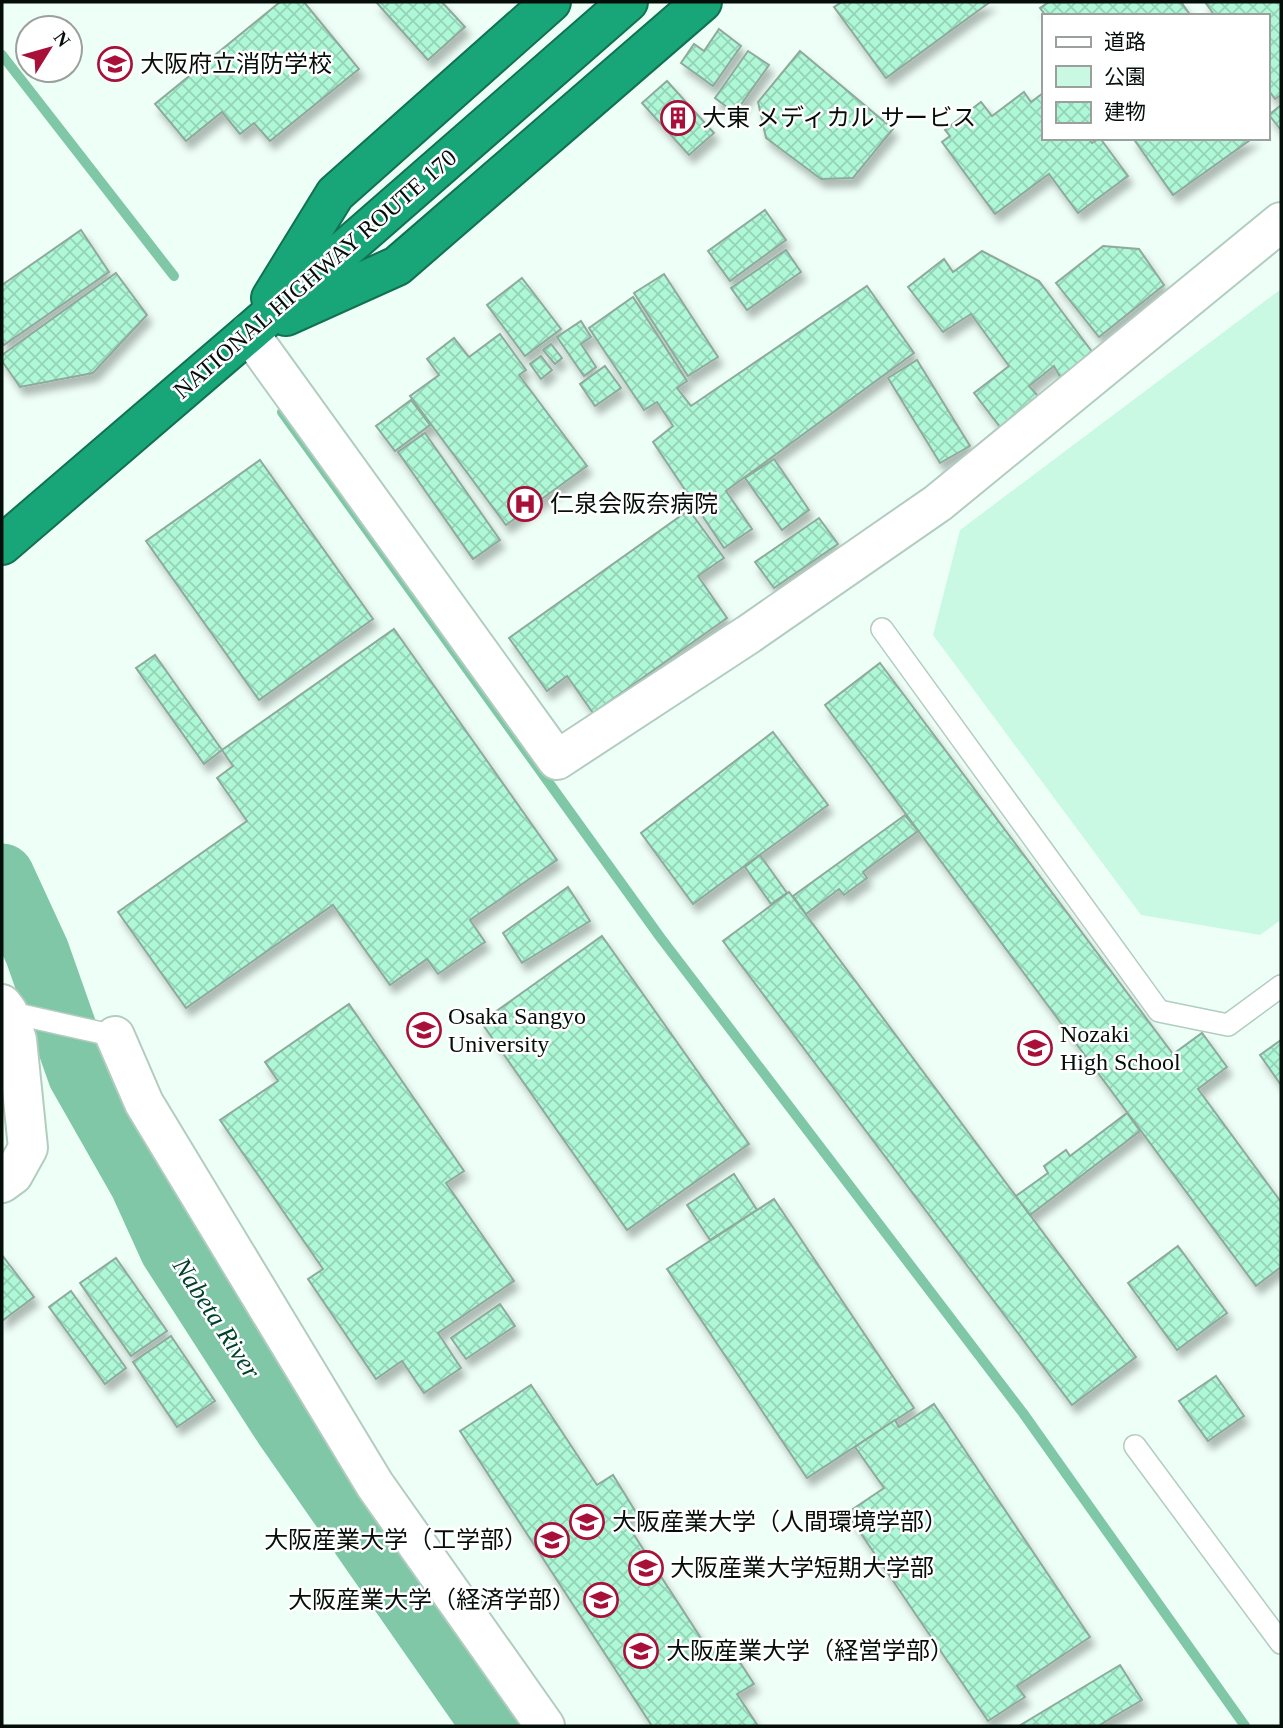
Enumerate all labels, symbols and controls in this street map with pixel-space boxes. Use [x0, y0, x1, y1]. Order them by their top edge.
north arrow [14, 14, 84, 84]
legend [1042, 14, 1269, 140]
text: N [50, 27, 75, 51]
text: 道路 [1104, 30, 1146, 54]
school or university icon: 大阪府立消防学校 [96, 45, 134, 83]
place label: 大阪府立消防学校 [140, 51, 332, 77]
text: 公園 [1104, 65, 1146, 89]
building icon: 大東 メディカル サービス [659, 99, 697, 137]
text: 建物 [1104, 100, 1146, 124]
place label: 大東 メディカル サービス [702, 105, 976, 131]
street label: NATIONAL HIGHWAY ROUTE 170 [168, 144, 462, 404]
hospital icon: 仁泉会阪奈病院 [506, 485, 544, 523]
place label: 仁泉会阪奈病院 [550, 491, 718, 517]
place label: Osaka Sangyo University [448, 1003, 586, 1057]
school or university icon: Osaka Sangyo University [405, 1011, 443, 1049]
place label: Nozaki High School [1060, 1021, 1181, 1075]
school or university icon: Nozaki High School [1016, 1029, 1054, 1067]
water label: Nabeta River [166, 1252, 267, 1385]
school or university icon: 大阪産業大学（人間環境学部） [568, 1503, 606, 1541]
place label: 大阪産業大学（人間環境学部） [612, 1509, 948, 1535]
school or university icon: 大阪産業大学（工学部） [533, 1521, 571, 1559]
place label: 大阪産業大学（工学部） [264, 1527, 528, 1553]
school or university icon: 大阪産業大学短期大学部 [627, 1549, 665, 1587]
place label: 大阪産業大学短期大学部 [670, 1555, 934, 1581]
school or university icon: 大阪産業大学（経済学部） [582, 1581, 620, 1619]
place label: 大阪産業大学（経済学部） [288, 1587, 576, 1613]
school or university icon: 大阪産業大学（経営学部） [622, 1632, 660, 1670]
place label: 大阪産業大学（経営学部） [666, 1638, 954, 1664]

